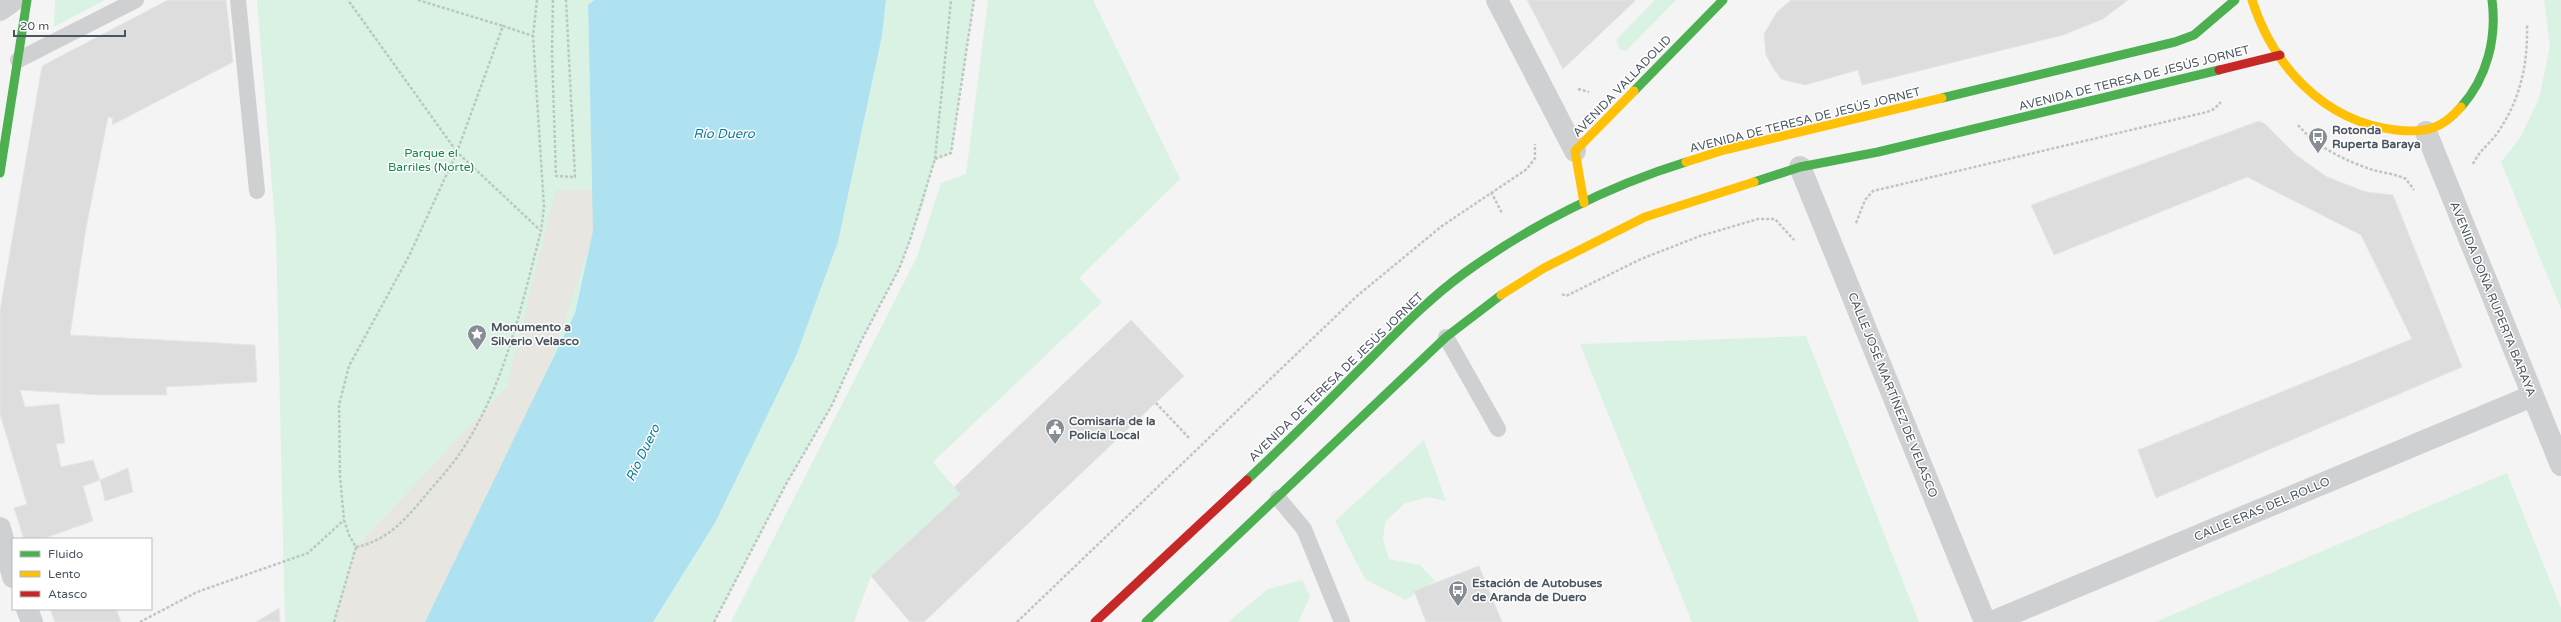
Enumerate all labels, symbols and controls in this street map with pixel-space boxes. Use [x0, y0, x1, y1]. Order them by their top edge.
scale bar [14, 12, 125, 38]
text: 20 m [20, 19, 49, 33]
street label: AVENIDA VALLADOLID [1570, 32, 1674, 140]
street label: AVENIDA DE TERESA DE JESÚS JORNET [2017, 42, 2251, 113]
street label: AVENIDA DE TERESA DE JESÚS JORNET [1688, 84, 1922, 155]
place label: Rotonda Ruperta Baraya [2332, 123, 2421, 152]
water label: Río Duero [693, 126, 756, 142]
bus stop icon: Rotonda Ruperta Baraya [2307, 126, 2329, 154]
park label: Parque el Barriles (Norte) [388, 146, 474, 174]
street label: AVENIDA DOÑA RUPERTA BARAYA [2447, 199, 2539, 399]
street label: AVENIDA DE TERESA DE JESÚS JORNET [1246, 289, 1427, 464]
street label: CALLE JOSÉ MARTÍNEZ DE VELASCO [1845, 290, 1941, 500]
place label: Monumento a Silverio Velasco [491, 320, 579, 348]
place icon: Monumento a Silverio Velasco [466, 323, 488, 351]
place label: Comisaría de la Policía Local [1069, 414, 1156, 442]
public building icon: Comisaría de la Policía Local [1044, 417, 1066, 445]
water label: Río Duero [622, 421, 664, 484]
street label: CALLE ERAS DEL ROLLO [2192, 474, 2332, 544]
legend [12, 538, 152, 610]
text: Fluido [48, 547, 83, 561]
text: Lento [48, 567, 81, 581]
place label: Estación de Autobuses de Aranda de Duero [1472, 576, 1603, 604]
bus stop icon: Estación de Autobuses de Aranda de Duero [1447, 579, 1469, 607]
text: Atasco [48, 587, 87, 601]

